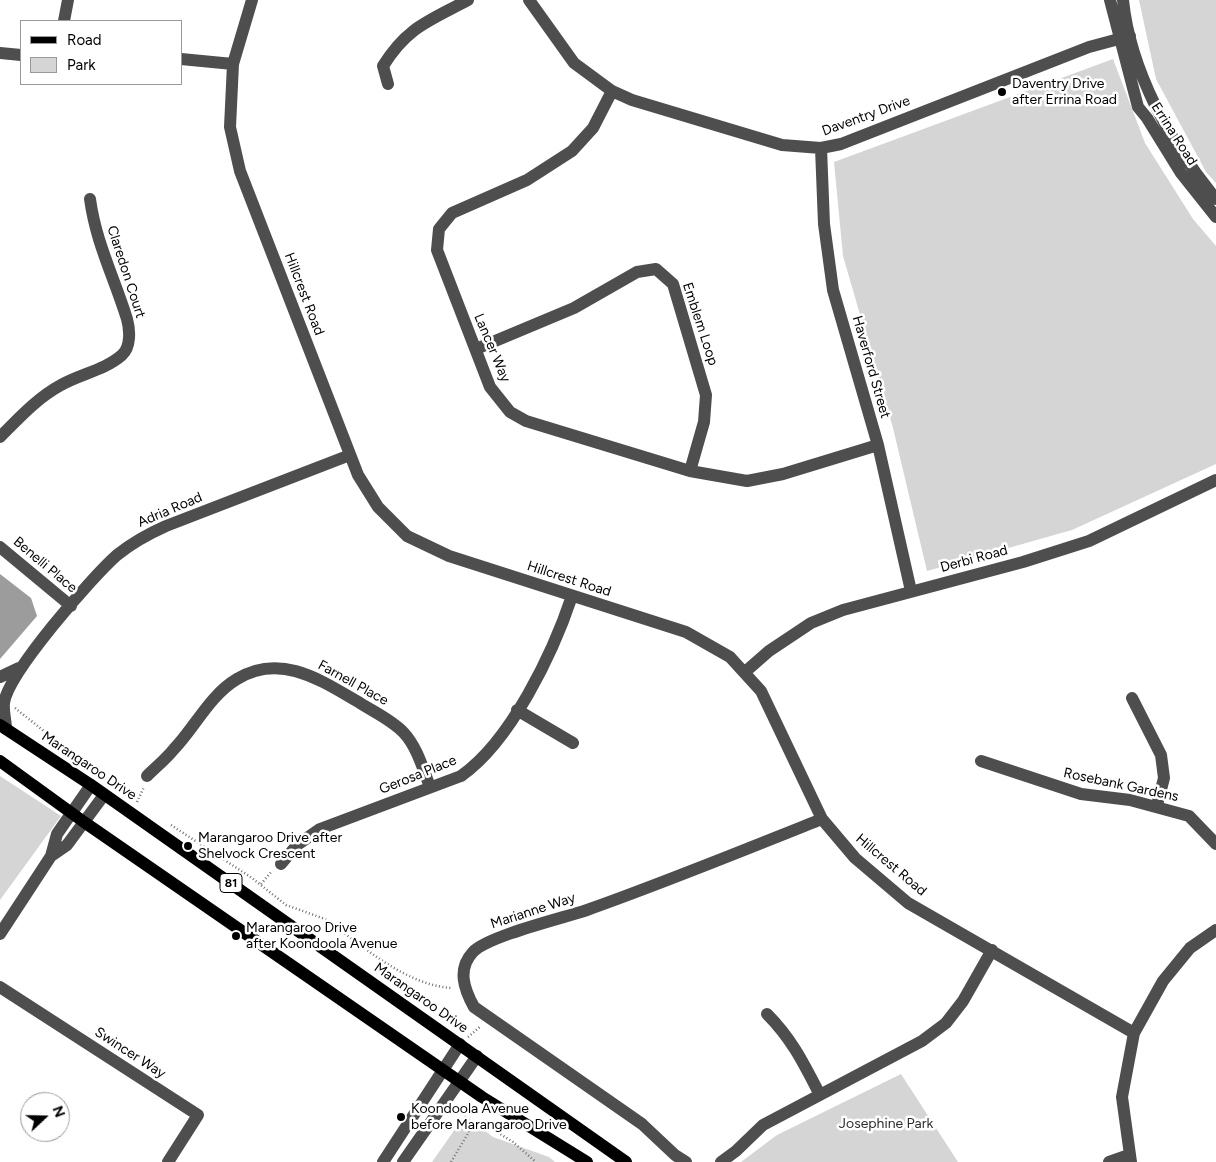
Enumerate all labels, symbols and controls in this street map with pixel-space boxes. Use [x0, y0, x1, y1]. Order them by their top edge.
legend [20, 20, 182, 85]
text: Road [67, 31, 102, 49]
text: Park [67, 56, 96, 74]
place label: Daventry Drive after Errina Road [1012, 76, 1117, 108]
marker: Daventry Drive after Errina Road [996, 86, 1008, 98]
street label: Daventry Drive [820, 92, 912, 140]
street label: Errina Road [1147, 99, 1201, 169]
street label: Claredon Court [103, 224, 149, 320]
street label: Hillcrest Road [281, 250, 327, 338]
street label: Emblem Loop [679, 280, 721, 368]
street label: Lancer Way [470, 311, 514, 385]
street label: Haverford Street [848, 314, 894, 420]
street label: Adria Road [135, 489, 205, 531]
street label: Benelli Place [10, 533, 80, 597]
street label: Derbi Road [938, 542, 1010, 576]
street label: Hillcrest Road [525, 558, 613, 600]
street label: Farnell Place [315, 657, 391, 709]
street label: Marangaroo Drive [38, 728, 140, 804]
street label: Gerosa Place [377, 752, 459, 798]
street label: Rosebank Gardens [1062, 765, 1180, 805]
place label: Marangaroo Drive after Shelvock Crescent [198, 830, 342, 862]
street label: Hillcrest Road [852, 830, 930, 900]
marker: Marangaroo Drive after Shelvock Crescent [182, 840, 194, 852]
road number: 81 [220, 874, 242, 892]
street label: Marianne Way [489, 889, 577, 933]
place label: Marangaroo Drive after Koondoola Avenue [246, 920, 397, 952]
marker: Marangaroo Drive after Koondoola Avenue [230, 930, 242, 942]
street label: Marangaroo Drive [371, 959, 471, 1037]
street label: Swincer Way [91, 1024, 169, 1082]
north arrow [20, 1092, 70, 1142]
place label: Koondoola Avenue before Marangaroo Drive [411, 1101, 567, 1134]
text: N [49, 1104, 68, 1120]
marker: Koondoola Avenue before Marangaroo Drive [395, 1111, 407, 1123]
park label: Josephine Park [839, 1116, 933, 1132]

